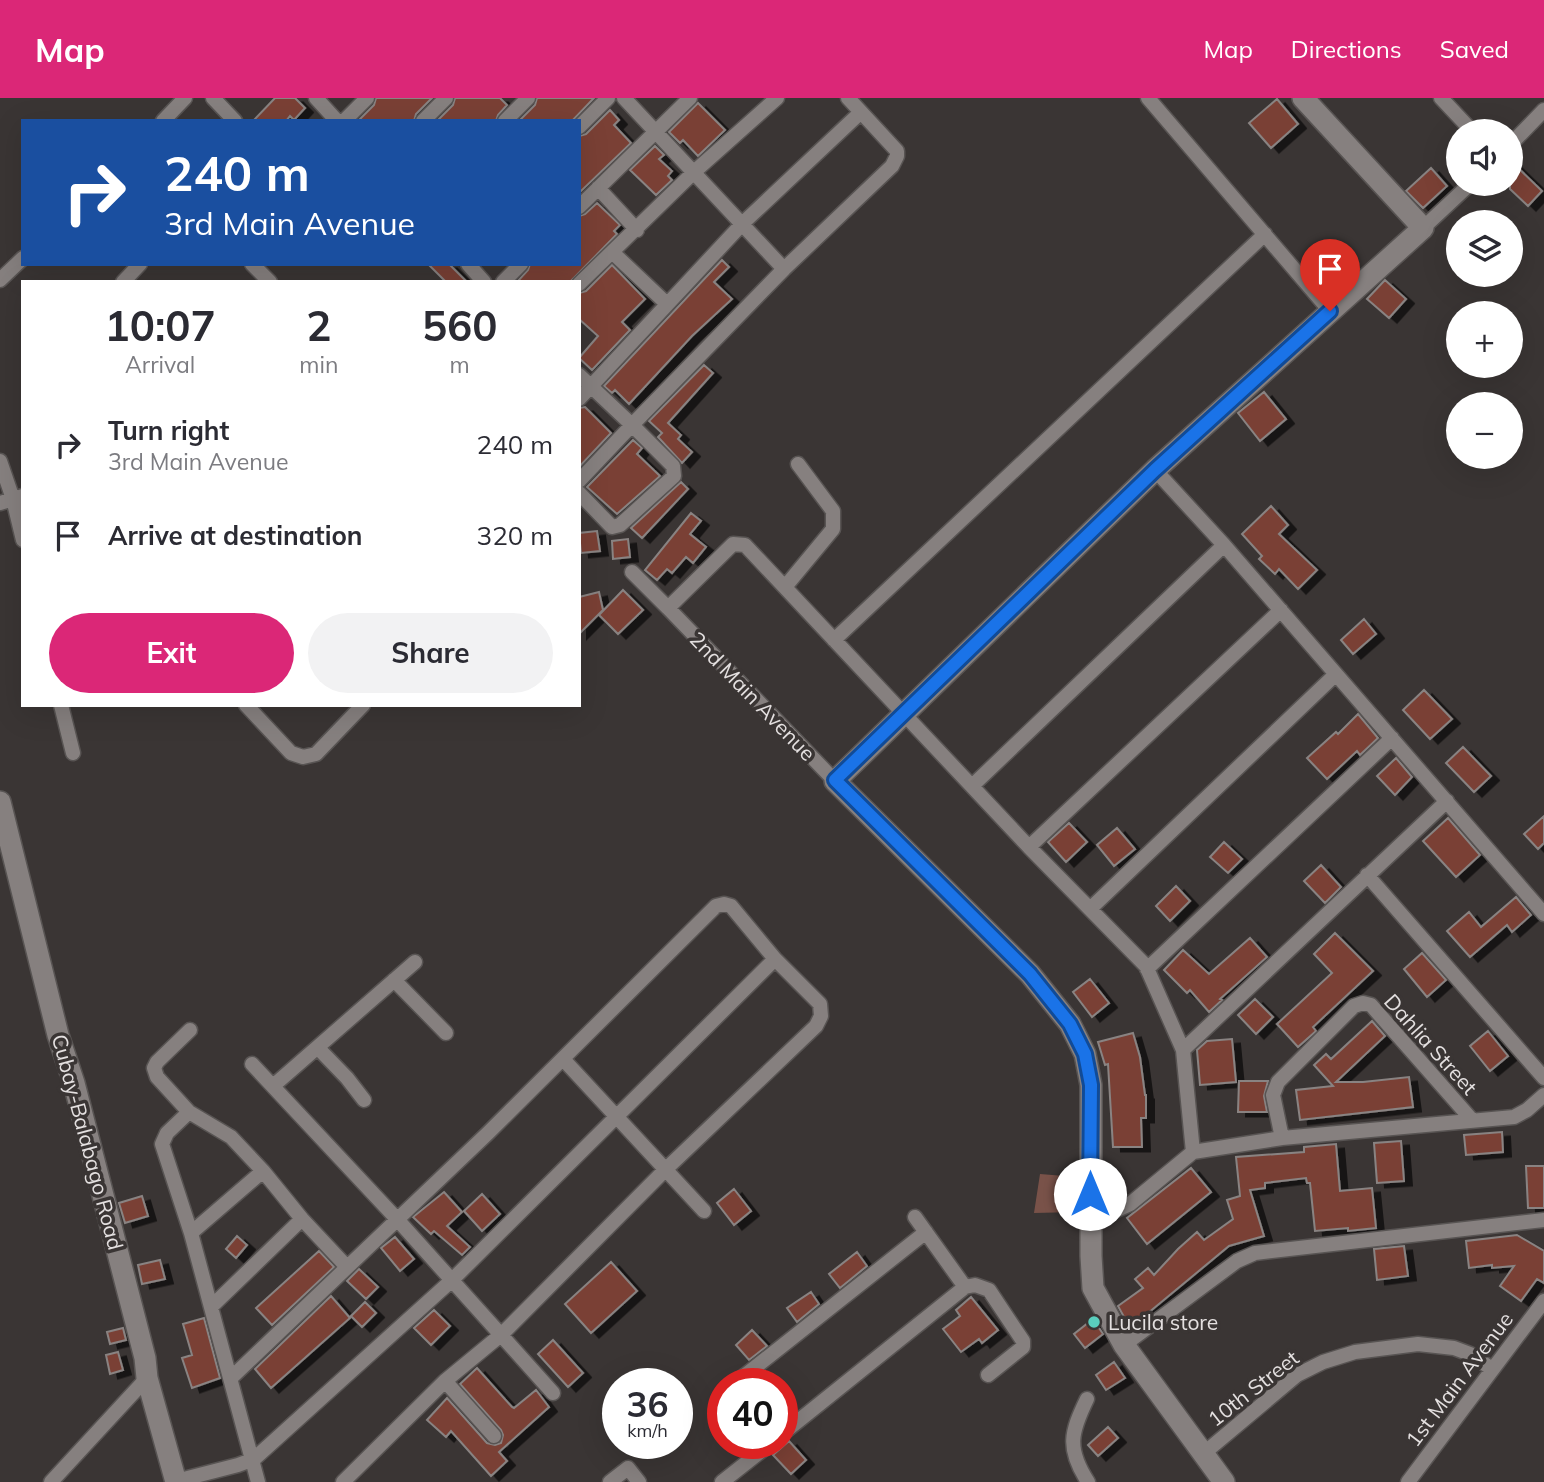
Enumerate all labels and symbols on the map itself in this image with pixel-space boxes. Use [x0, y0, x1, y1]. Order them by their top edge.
pin [1300, 239, 1360, 311]
street label: 2nd Main Avenue [685, 626, 821, 766]
street label: Dahlia Street [1379, 988, 1483, 1100]
street label: Cubay-Balabago Road [47, 1031, 129, 1253]
position arrow [1053, 1157, 1127, 1231]
street label: 1st Main Avenue [1400, 1306, 1518, 1452]
place label: Lucila store [1108, 1309, 1218, 1335]
marker: Lucila store [1086, 1314, 1102, 1330]
street label: 10th Street [1202, 1344, 1304, 1432]
speed limit sign: 40 [707, 1368, 798, 1459]

